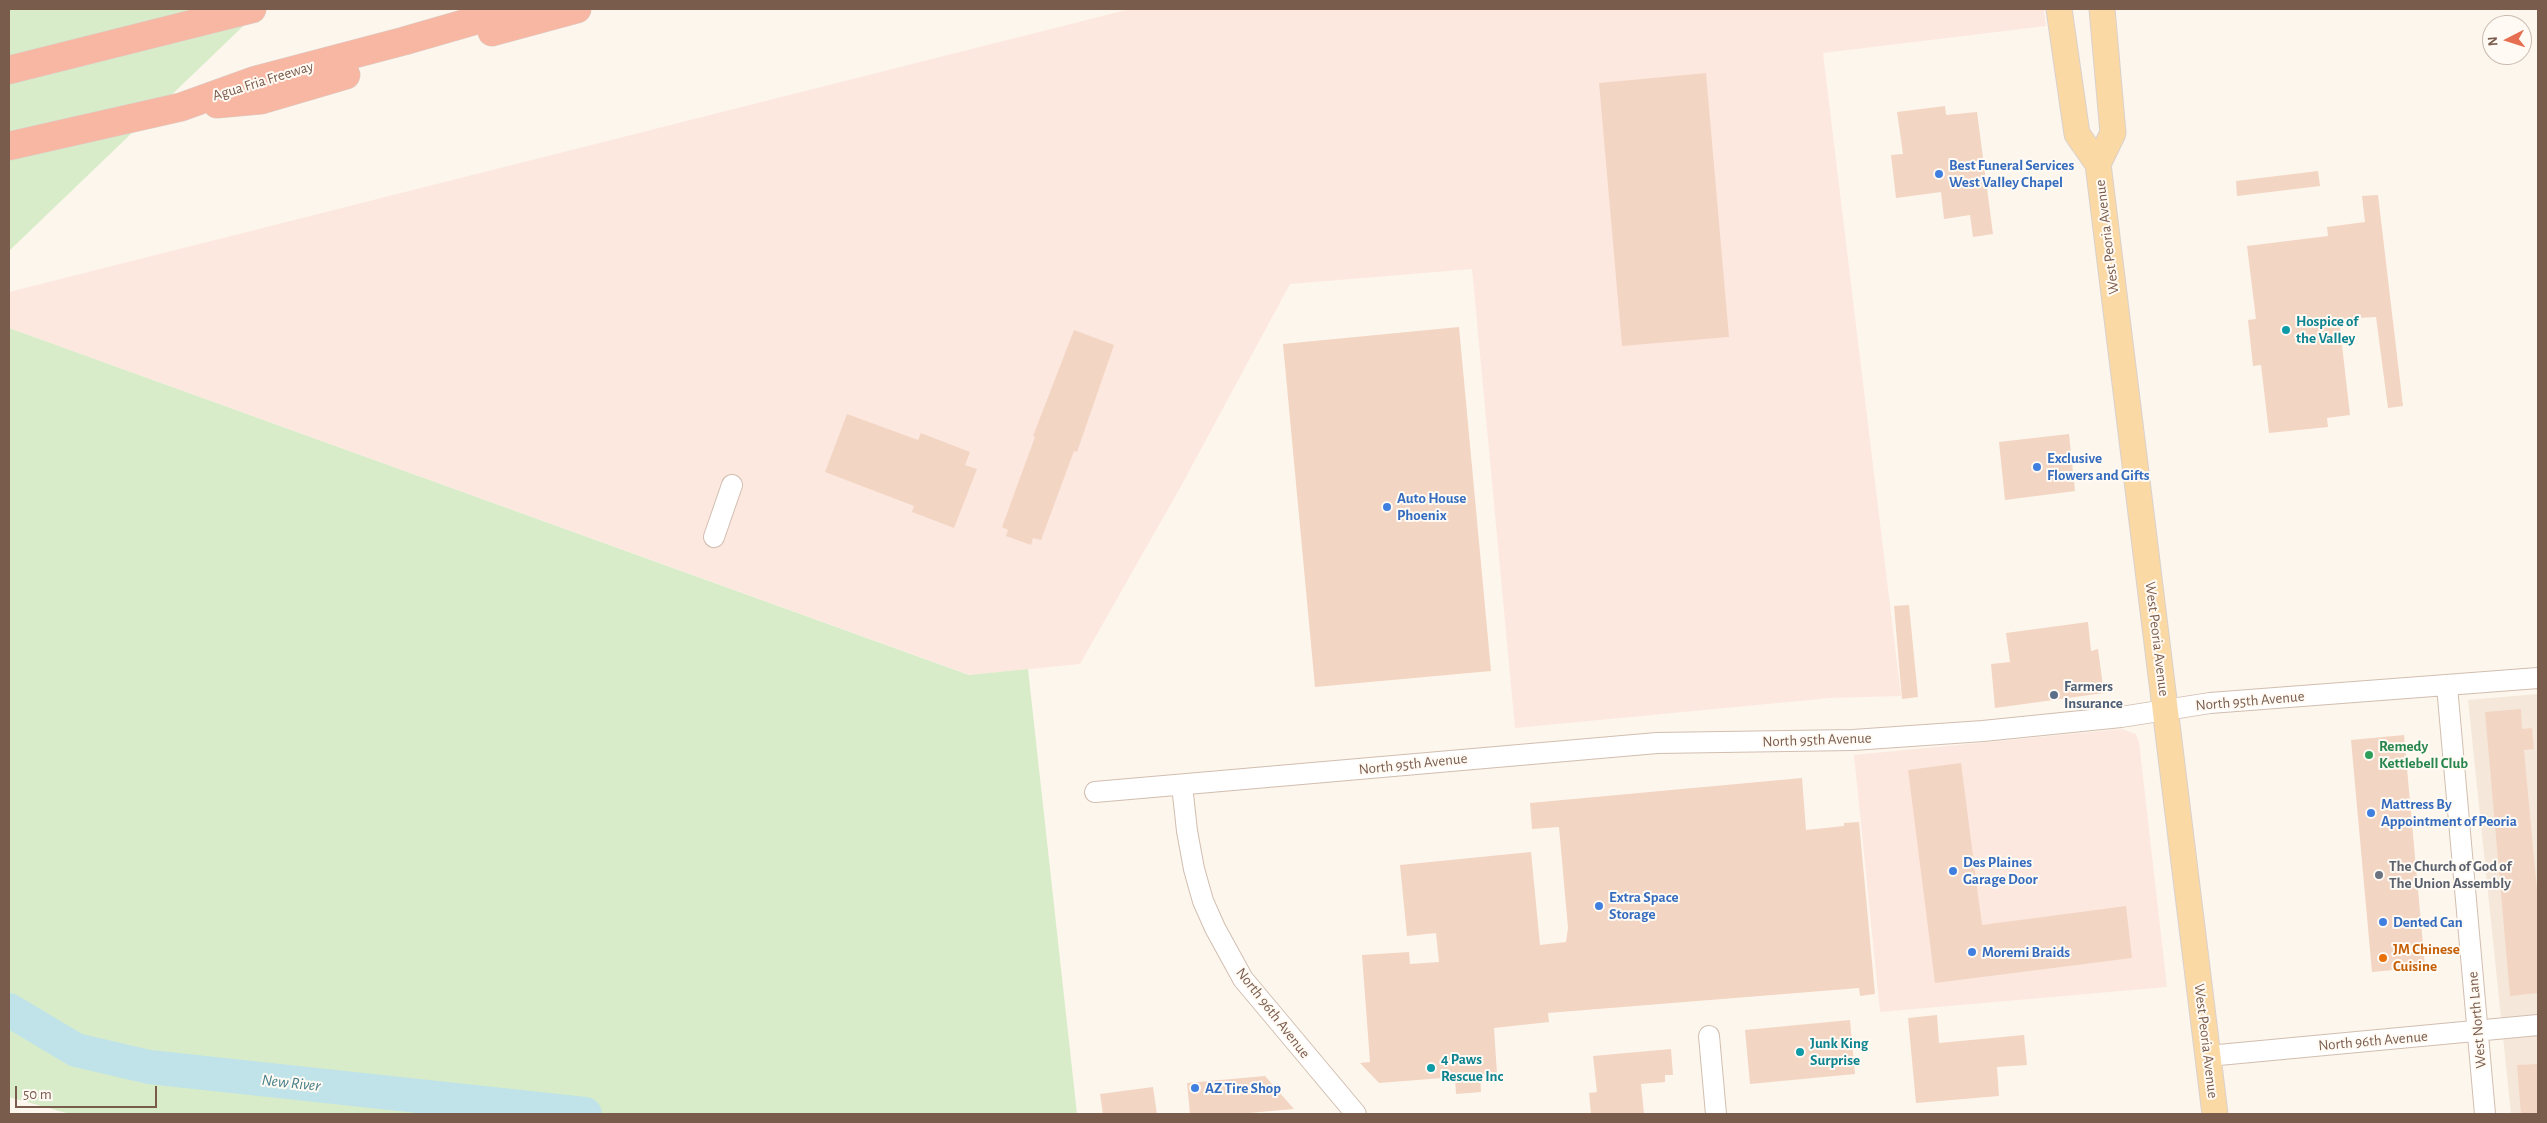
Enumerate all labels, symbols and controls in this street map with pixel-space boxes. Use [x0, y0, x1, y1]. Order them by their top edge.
north arrow [2482, 15, 2532, 65]
text: N [2486, 36, 2500, 47]
street label: Agua Fria Freeway [210, 57, 316, 105]
place label: Best Funeral Services West Valley Chapel [1949, 156, 2074, 191]
marker: Best Funeral Services West Valley Chapel [1933, 168, 1945, 180]
street label: West Peoria Avenue [2091, 179, 2123, 295]
place label: Hospice of the Valley [2296, 312, 2358, 347]
marker: Hospice of the Valley [2280, 324, 2292, 336]
place label: Exclusive Flowers and Gifts [2047, 449, 2150, 484]
marker: Exclusive Flowers and Gifts [2031, 461, 2043, 473]
place label: Auto House Phoenix [1397, 489, 1466, 524]
marker: Auto House Phoenix [1381, 501, 1393, 513]
street label: West Peoria Avenue [2141, 581, 2173, 697]
place label: Farmers Insurance [2064, 677, 2123, 712]
street label: North 95th Avenue [2195, 687, 2305, 715]
marker: Farmers Insurance [2048, 689, 2060, 701]
street label: North 95th Avenue [1762, 729, 1872, 751]
place label: Remedy Kettlebell Club [2379, 737, 2468, 772]
street label: North 95th Avenue [1358, 749, 1468, 779]
marker: Remedy Kettlebell Club [2363, 749, 2375, 761]
place label: Mattress By Appointment of Peoria [2381, 795, 2517, 830]
marker: Mattress By Appointment of Peoria [2365, 807, 2377, 819]
place label: Des Plaines Garage Door [1963, 853, 2038, 888]
place label: The Church of God of The Union Assembly [2389, 857, 2511, 892]
marker: Des Plaines Garage Door [1947, 865, 1959, 877]
marker: The Church of God of The Union Assembly [2373, 869, 2385, 881]
place label: Extra Space Storage [1609, 888, 1678, 923]
marker: Extra Space Storage [1593, 900, 1605, 912]
place label: Dented Can [2393, 913, 2463, 931]
marker: Dented Can [2377, 916, 2389, 928]
place label: JM Chinese Cuisine [2393, 940, 2460, 975]
place label: Moremi Braids [1982, 943, 2070, 961]
marker: Moremi Braids [1966, 946, 1978, 958]
marker: JM Chinese Cuisine [2377, 952, 2389, 964]
street label: North 96th Avenue [1232, 964, 1314, 1062]
street label: West North Lane [2464, 971, 2490, 1069]
street label: West Peoria Avenue [2190, 983, 2222, 1099]
street label: North 96th Avenue [2317, 1027, 2429, 1055]
place label: Junk King Surprise [1810, 1034, 1868, 1069]
marker: Junk King Surprise [1794, 1046, 1806, 1058]
place label: 4 Paws Rescue Inc [1441, 1050, 1503, 1085]
marker: 4 Paws Rescue Inc [1425, 1062, 1437, 1074]
water label: New River [261, 1070, 321, 1096]
scale bar [18, 1076, 160, 1108]
place label: AZ Tire Shop [1205, 1079, 1281, 1097]
marker: AZ Tire Shop [1189, 1082, 1201, 1094]
text: 50 m [23, 1087, 52, 1102]

